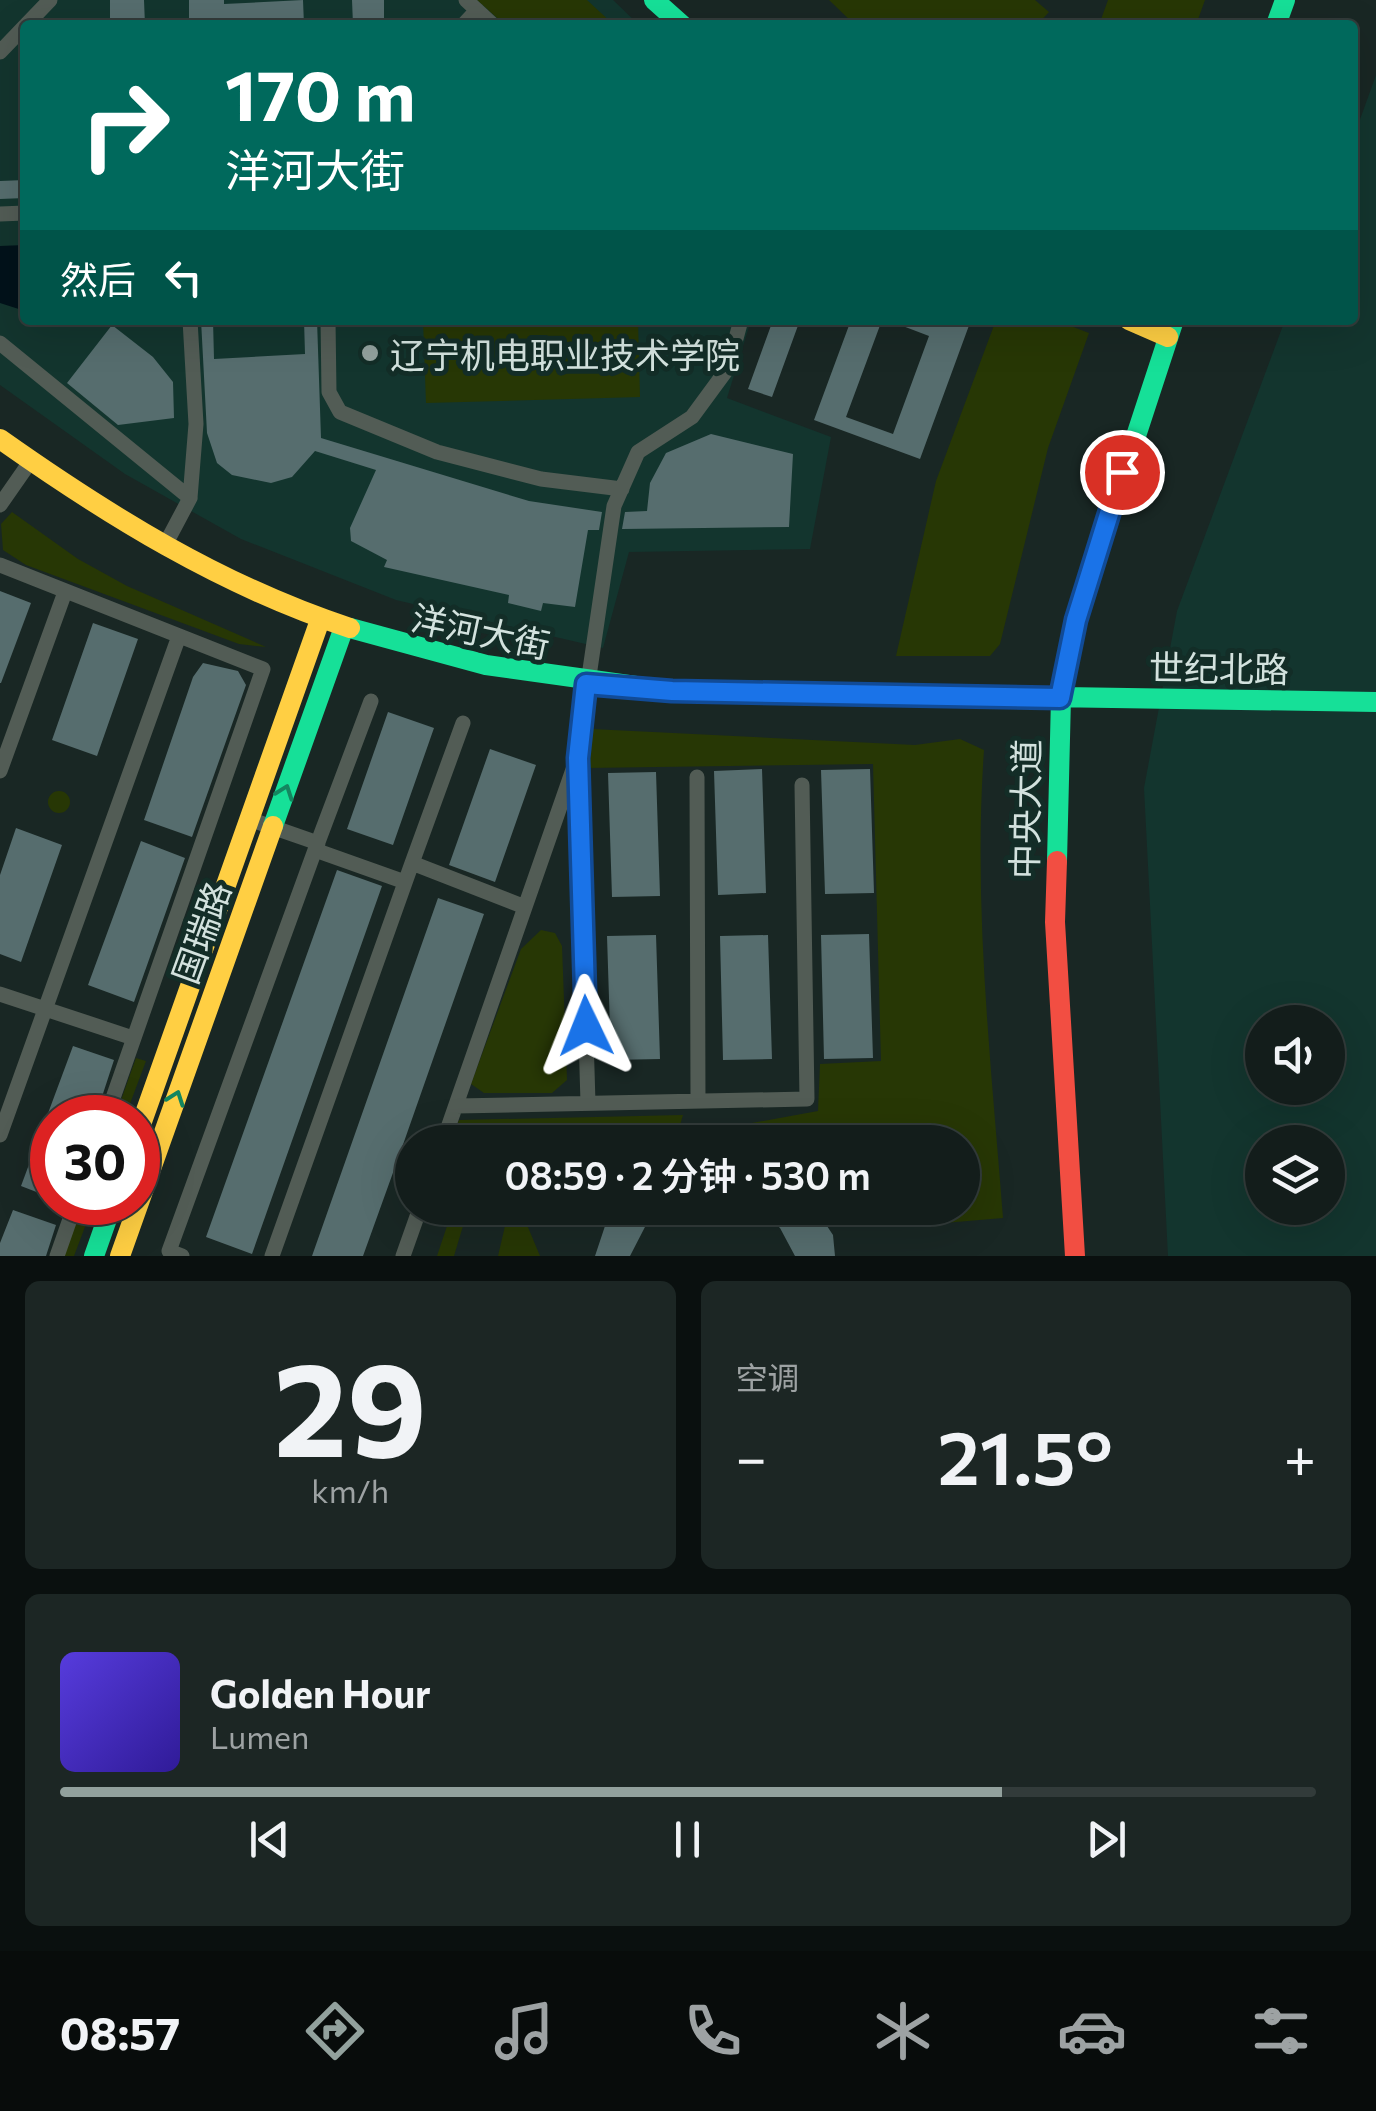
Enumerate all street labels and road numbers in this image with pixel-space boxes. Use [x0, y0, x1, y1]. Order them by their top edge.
street label: 洋河大街 [408, 594, 554, 666]
street label: 世纪北路 [1149, 644, 1289, 690]
street label: 中央大道 [1001, 739, 1047, 879]
street label: 国瑞路 [162, 875, 238, 989]

